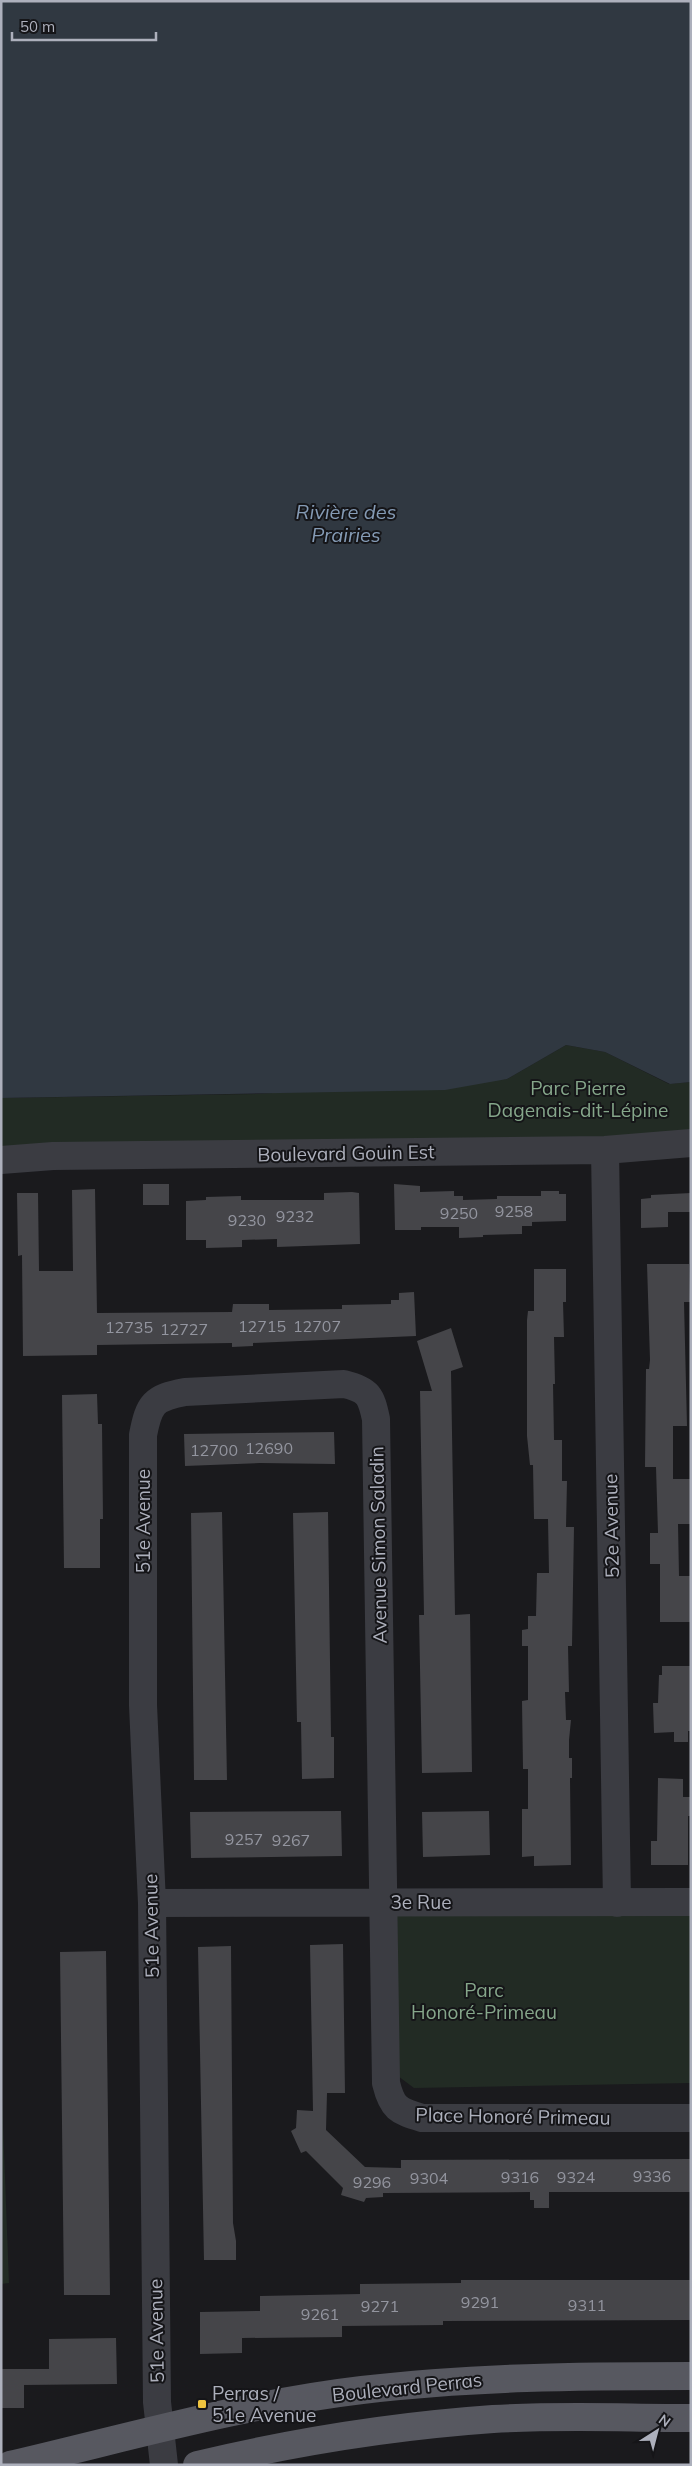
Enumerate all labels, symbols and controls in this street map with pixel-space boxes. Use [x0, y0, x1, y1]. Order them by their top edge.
scale bar [12, 10, 156, 42]
text: 50 m [20, 17, 55, 36]
water label: Rivière des Prairies [296, 499, 397, 547]
park label: Parc Pierre Dagenais-dit-Lépine [488, 1076, 668, 1122]
street label: Boulevard Gouin Est [257, 1139, 435, 1167]
house number: 9258 [495, 1201, 533, 1221]
house number: 9250 [440, 1203, 478, 1223]
house number: 9232 [276, 1206, 314, 1226]
house number: 9230 [228, 1210, 266, 1230]
house number: 12715 [238, 1316, 286, 1336]
house number: 12707 [293, 1316, 341, 1336]
house number: 12735 [105, 1317, 153, 1337]
house number: 12727 [160, 1319, 208, 1339]
house number: 12690 [245, 1438, 293, 1458]
house number: 12700 [190, 1440, 238, 1460]
street label: Avenue Simon Saladin [364, 1446, 392, 1644]
street label: 51e Avenue [131, 1469, 155, 1573]
street label: 52e Avenue [598, 1474, 624, 1578]
house number: 9257 [225, 1829, 263, 1849]
house number: 9267 [272, 1830, 310, 1850]
street label: 51e Avenue [138, 1874, 164, 1978]
street label: 3e Rue [390, 1890, 452, 1914]
park label: Parc Honoré-Primeau [411, 1978, 557, 2024]
street label: Place Honoré Primeau [415, 2102, 611, 2130]
house number: 9336 [633, 2166, 671, 2186]
house number: 9316 [501, 2167, 539, 2187]
house number: 9324 [557, 2167, 596, 2187]
house number: 9304 [410, 2168, 449, 2188]
house number: 9296 [353, 2172, 391, 2192]
street label: 51e Avenue [143, 2279, 169, 2383]
house number: 9291 [461, 2292, 499, 2312]
house number: 9311 [568, 2295, 606, 2315]
house number: 9271 [361, 2296, 399, 2316]
house number: 9261 [301, 2304, 339, 2324]
street label: Boulevard Perras [331, 2367, 483, 2407]
place label: Perras / 51e Avenue [212, 2381, 316, 2427]
marker: Perras / 51e Avenue [196, 2398, 208, 2410]
north arrow [632, 2406, 682, 2456]
text: N [655, 2410, 674, 2431]

